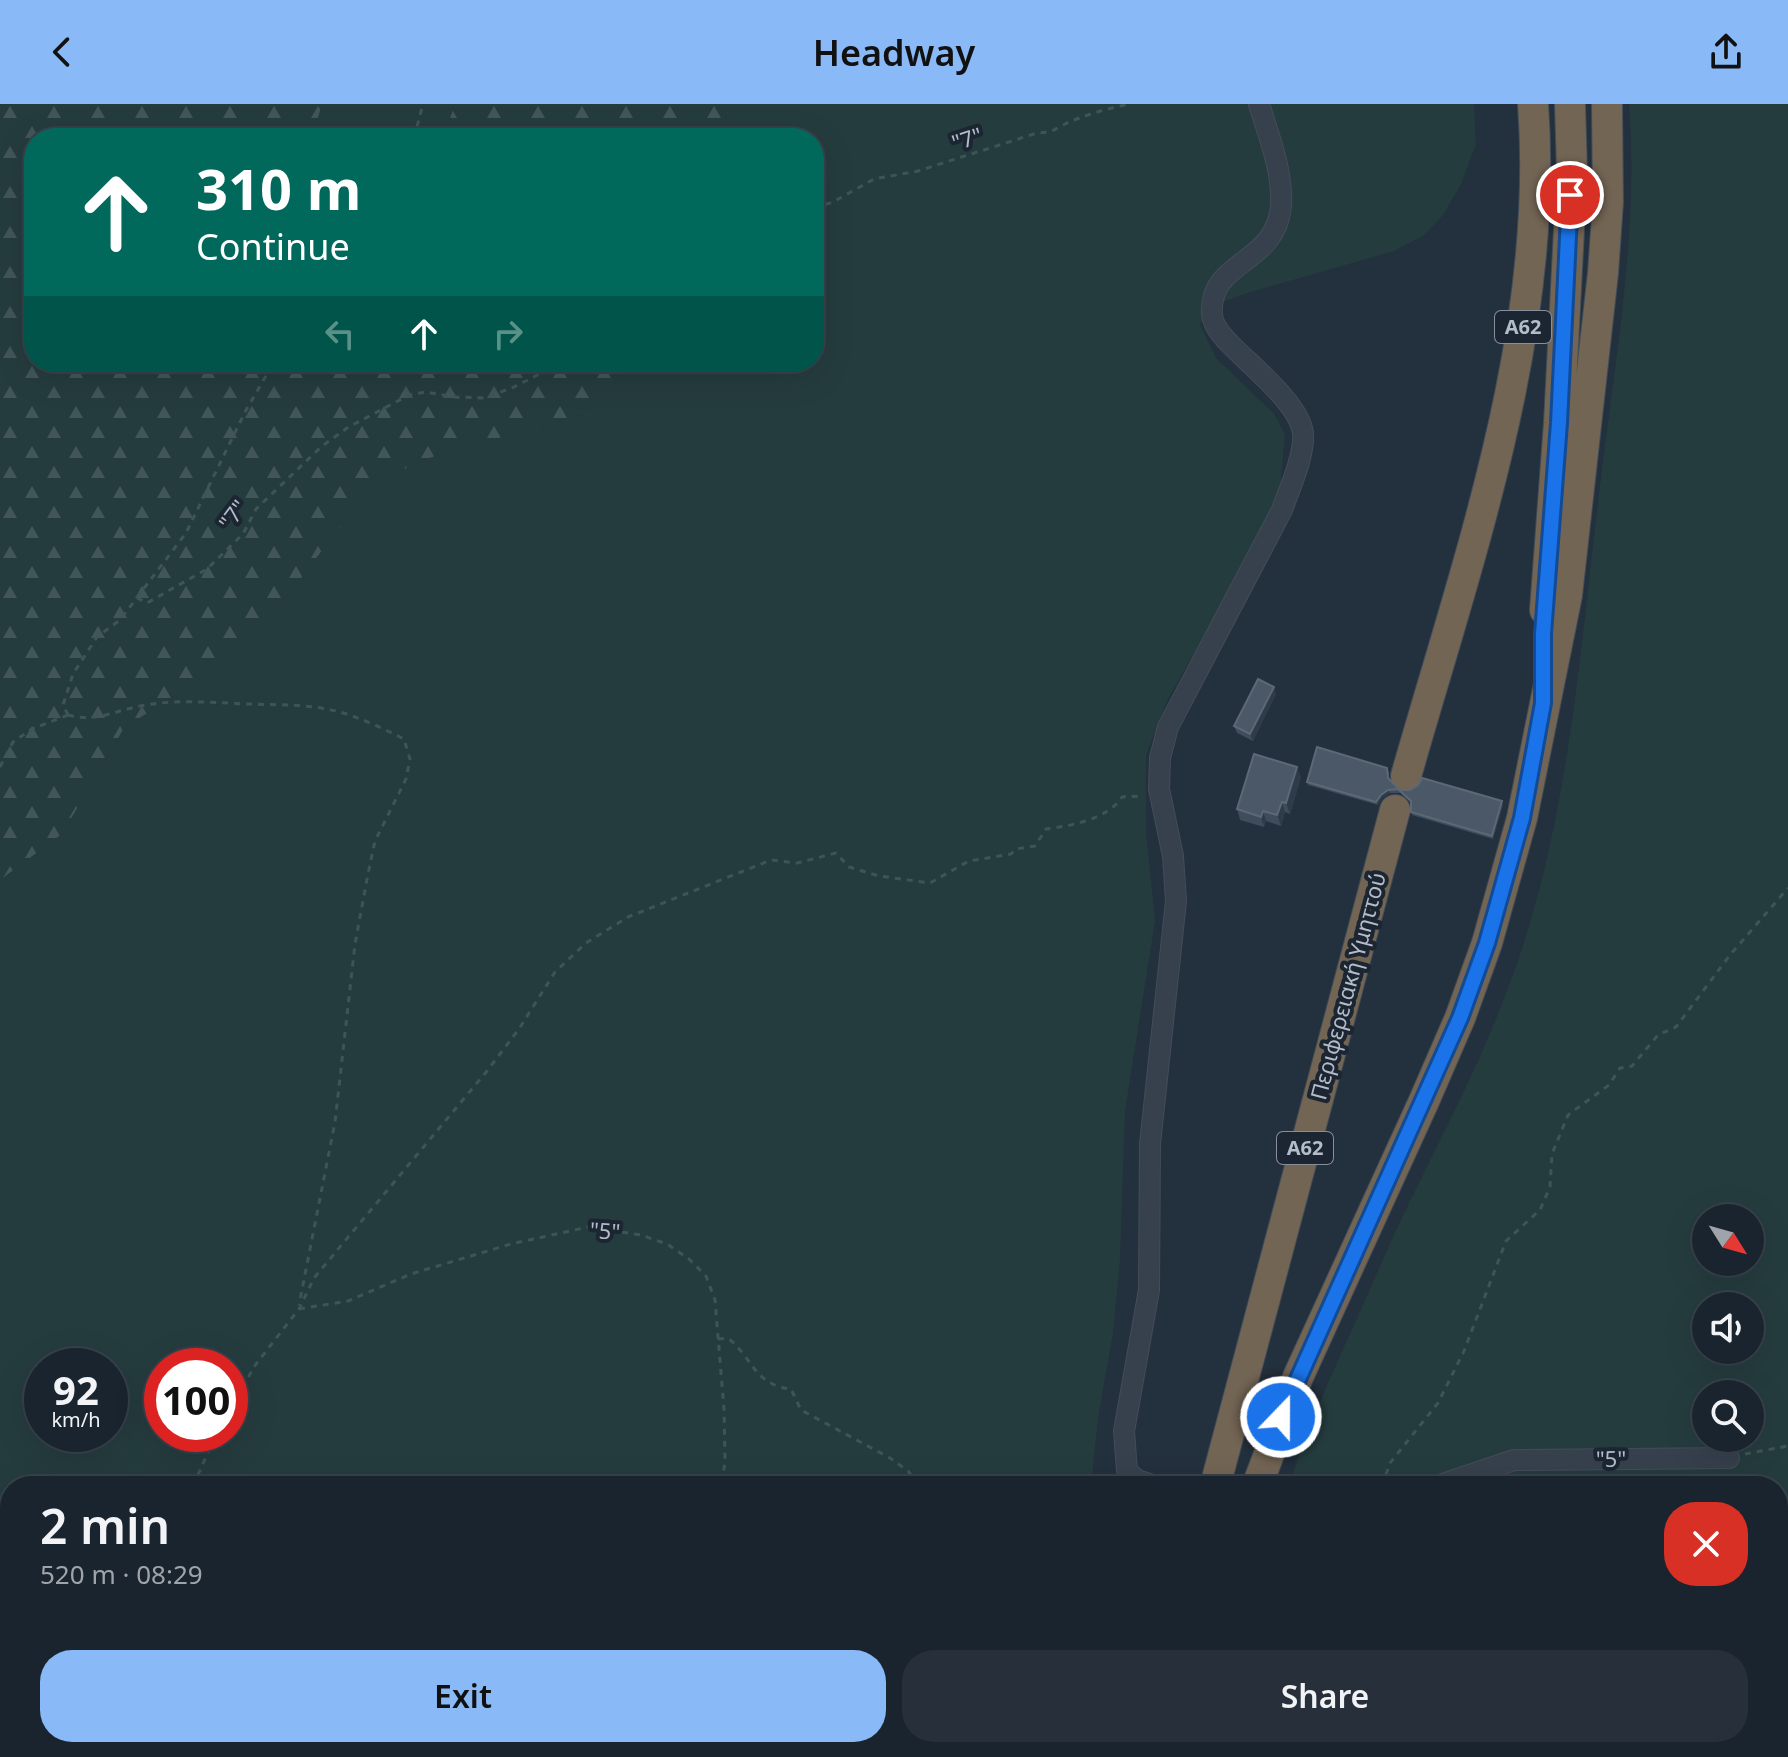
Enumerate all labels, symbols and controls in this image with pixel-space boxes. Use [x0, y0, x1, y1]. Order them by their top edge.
text: Headway [813, 28, 975, 77]
icon: back [40, 30, 84, 74]
icon: share [1704, 30, 1748, 74]
street label: "7" [948, 119, 986, 157]
text: 310 m [196, 150, 361, 226]
icon: ahead [64, 160, 168, 264]
pin [1536, 161, 1604, 229]
icon: arrive [1548, 173, 1592, 217]
text: Continue [196, 222, 350, 271]
road number: Α62 [1495, 311, 1551, 343]
icon: left [318, 312, 362, 356]
icon: ahead [402, 312, 446, 356]
icon: right [486, 312, 530, 356]
street label: "7" [211, 493, 253, 536]
street label: Περιφερειακή Υμηττού [1302, 869, 1392, 1103]
road number: Α62 [1277, 1132, 1333, 1164]
north arrow [1692, 1204, 1764, 1276]
map controls [1692, 1204, 1764, 1452]
street label: "5" [589, 1214, 621, 1246]
button: sound [1692, 1292, 1764, 1364]
speed limit sign: 100 [144, 1348, 248, 1452]
text: 92 [53, 1362, 99, 1417]
position arrow [1239, 1375, 1323, 1459]
button: search [1692, 1380, 1764, 1452]
text: km/h [51, 1406, 101, 1433]
street label: "5" [1595, 1443, 1627, 1473]
text: 2 min [40, 1493, 170, 1558]
button: close [1664, 1502, 1748, 1586]
text: 520 m · 08:29 [40, 1556, 203, 1592]
button: Exit [40, 1650, 886, 1742]
button: Share [902, 1650, 1748, 1742]

